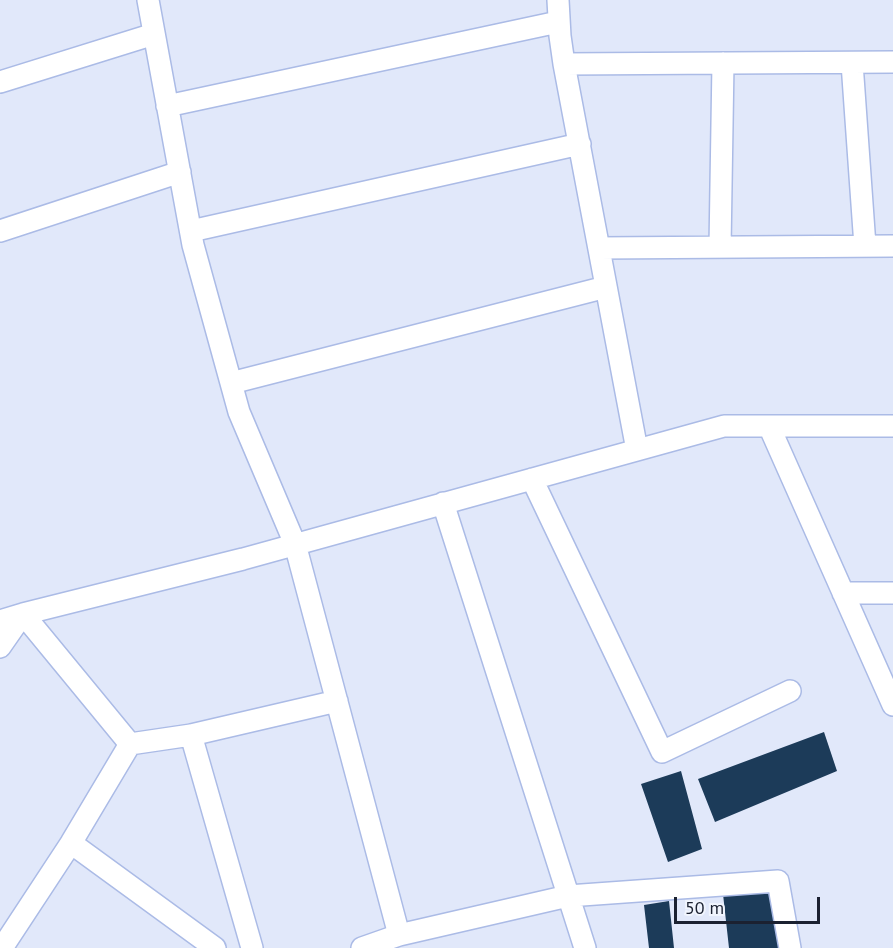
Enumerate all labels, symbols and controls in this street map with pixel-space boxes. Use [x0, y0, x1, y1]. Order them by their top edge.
scale bar [677, 885, 822, 923]
text: 50 m [685, 896, 724, 919]

